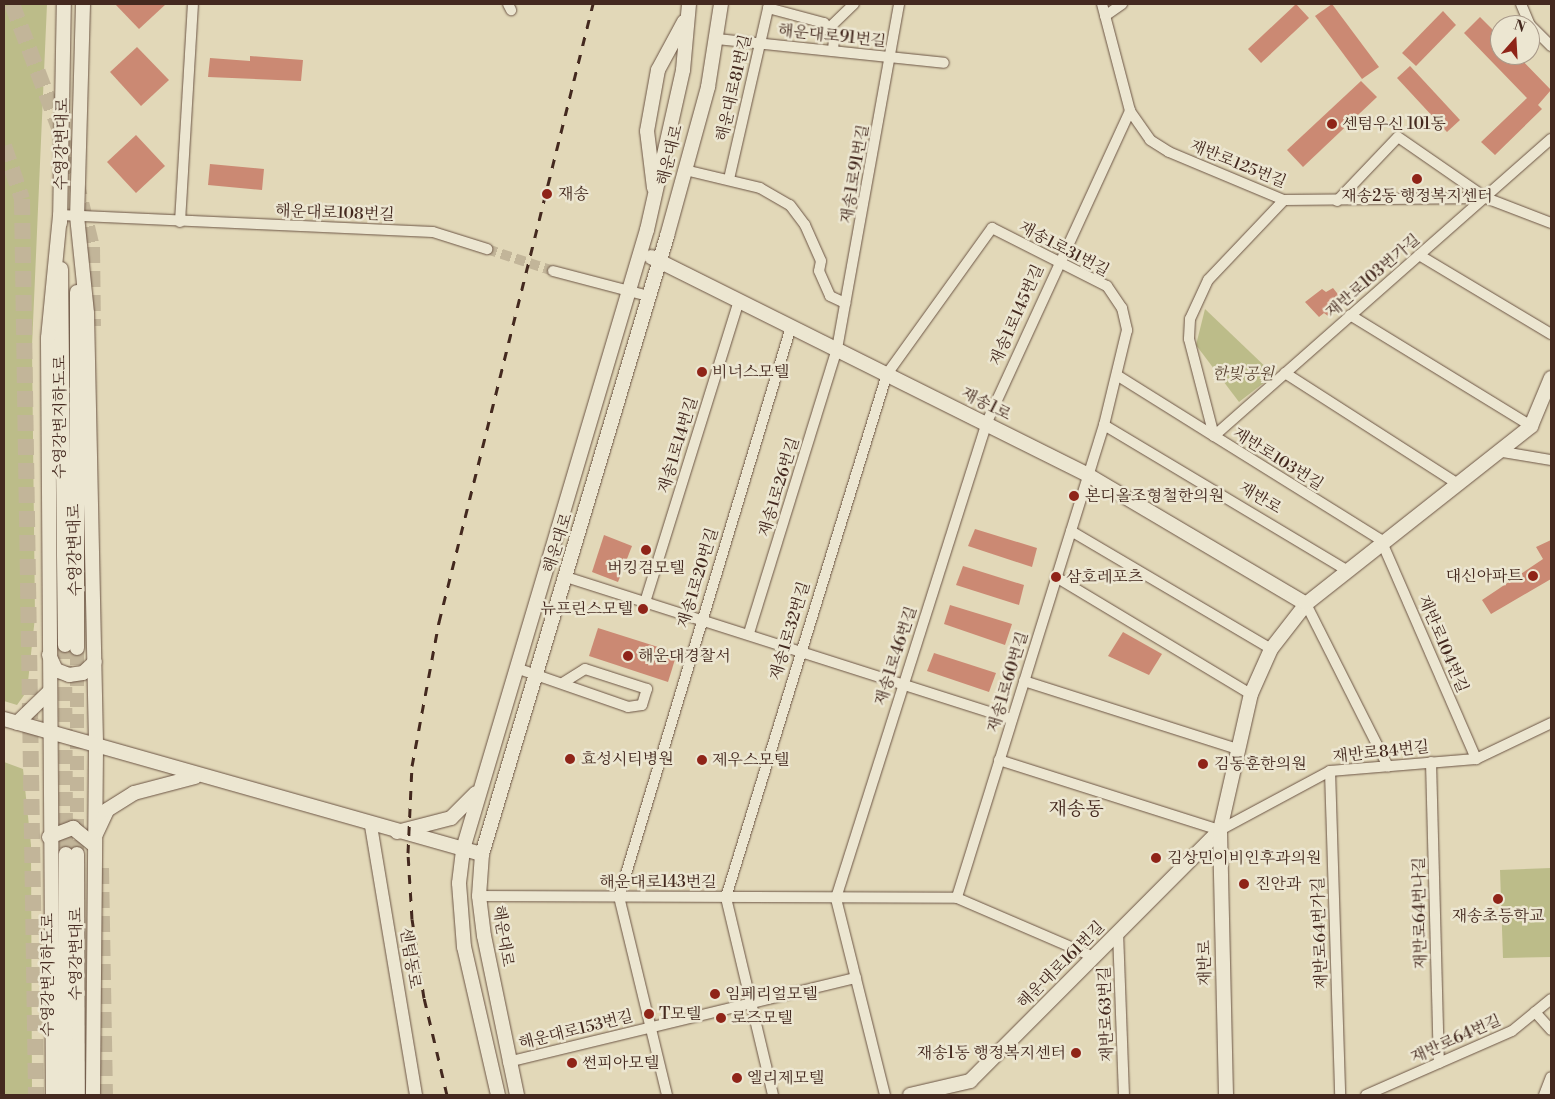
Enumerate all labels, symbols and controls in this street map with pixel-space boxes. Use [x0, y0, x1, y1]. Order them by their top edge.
north arrow [1490, 15, 1540, 65]
text: N [1511, 16, 1528, 37]
street label: 해운대로91번길 [777, 21, 887, 51]
street label: 해운대로81번길 [712, 33, 756, 143]
street label: 수영강변대로 [52, 97, 72, 191]
place label: 센텀우신 101동 [1342, 114, 1446, 134]
marker: 센텀우신 101동 [1326, 118, 1338, 130]
street label: 해운대로 [653, 123, 687, 187]
street label: 재송1로91번길 [837, 123, 873, 225]
street label: 재반로125번길 [1187, 136, 1289, 192]
marker: 재송2동 행정복지센터 [1411, 173, 1423, 185]
place label: 재송 [558, 184, 589, 204]
place label: 재송2동 행정복지센터 [1341, 186, 1493, 206]
marker: 재송 [540, 187, 554, 201]
street label: 해운대로108번길 [275, 201, 395, 225]
street label: 재송1로31번길 [1016, 217, 1112, 281]
street label: 재반로103번가길 [1322, 230, 1424, 322]
street label: 재송1로145번길 [986, 261, 1048, 369]
street label: 수영강변지하도로 [50, 355, 70, 479]
place label: 비너스모텔 [712, 362, 789, 382]
park label: 한빛공원 [1212, 364, 1274, 384]
marker: 비너스모텔 [696, 366, 708, 378]
street label: 재송1로 [958, 383, 1014, 425]
street label: 재송1로14번길 [654, 394, 702, 496]
street label: 재반로103번길 [1229, 424, 1327, 494]
street label: 재송1로26번길 [755, 435, 803, 539]
street label: 재반로 [1235, 478, 1285, 518]
place label: 본디올조형철한의원 [1085, 486, 1224, 506]
marker: 본디올조형철한의원 [1067, 489, 1081, 503]
street label: 수영강변대로 [65, 503, 85, 597]
street label: 해운대로 [539, 511, 577, 575]
street label: 재송1로20번길 [674, 526, 722, 630]
marker: 버킹검모텔 [640, 544, 652, 556]
place label: 버킹검모텔 [607, 558, 685, 578]
place label: 대신아파트 [1446, 566, 1523, 586]
place label: 삼호레포츠 [1066, 567, 1143, 587]
marker: 대신아파트 [1527, 570, 1539, 582]
marker: 삼호레포츠 [1050, 571, 1062, 583]
street label: 재송1로32번길 [766, 579, 814, 683]
street label: 재반로104번길 [1414, 592, 1472, 696]
place label: 뉴프린스모텔 [540, 599, 633, 619]
marker: 뉴프린스모텔 [637, 603, 649, 615]
street label: 재송1로46번길 [871, 604, 921, 708]
street label: 재송1로60번길 [984, 629, 1032, 735]
place label: 해운대경찰서 [638, 646, 731, 666]
marker: 해운대경찰서 [622, 650, 634, 662]
street label: 재반로84번길 [1332, 737, 1430, 767]
place label: 효성시티병원 [581, 749, 674, 769]
place label: 제우스모텔 [712, 750, 789, 770]
marker: 효성시티병원 [563, 752, 577, 766]
marker: 제우스모텔 [696, 754, 708, 766]
place label: 김동훈한의원 [1214, 754, 1307, 774]
marker: 김동훈한의원 [1196, 757, 1210, 771]
district label: 재송동 [1048, 799, 1104, 821]
place label: 김상민이비인후과의원 [1167, 848, 1322, 868]
marker: 김상민이비인후과의원 [1149, 851, 1163, 865]
street label: 재반로64번나길 [1409, 857, 1431, 969]
street label: 해운대로143번길 [599, 872, 717, 892]
place label: 진안과 [1255, 874, 1301, 894]
marker: 진안과 [1237, 877, 1251, 891]
street label: 재반로64번가길 [1308, 877, 1332, 989]
marker: 재송초등학교 [1492, 893, 1504, 905]
street label: 해운대로 [489, 904, 517, 968]
place label: 재송초등학교 [1452, 906, 1544, 926]
street label: 수영강변대로 [66, 908, 86, 1000]
street label: 수영강변지하도로 [38, 913, 58, 1037]
street label: 해운대로161번길 [1013, 917, 1109, 1013]
street label: 센텀동로 [396, 926, 424, 990]
street label: 재반로 [1195, 940, 1215, 986]
street label: 재반로63번길 [1095, 966, 1117, 1062]
place label: 임페리얼모텔 [725, 984, 818, 1004]
marker: 임페리얼모텔 [709, 988, 721, 1000]
place label: T모텔 [659, 1004, 701, 1024]
street label: 해운대로153번길 [517, 1006, 635, 1054]
marker: T모텔 [643, 1008, 655, 1020]
place label: 로즈모텔 [731, 1008, 793, 1028]
street label: 재반로64번길 [1408, 1011, 1504, 1067]
marker: 로즈모텔 [715, 1012, 727, 1024]
place label: 재송1동 행정복지센터 [917, 1043, 1066, 1063]
marker: 재송1동 행정복지센터 [1070, 1047, 1082, 1059]
place label: 썬피아모텔 [582, 1053, 659, 1073]
marker: 썬피아모텔 [566, 1057, 578, 1069]
place label: 엘리제모텔 [747, 1068, 824, 1088]
marker: 엘리제모텔 [731, 1072, 743, 1084]

